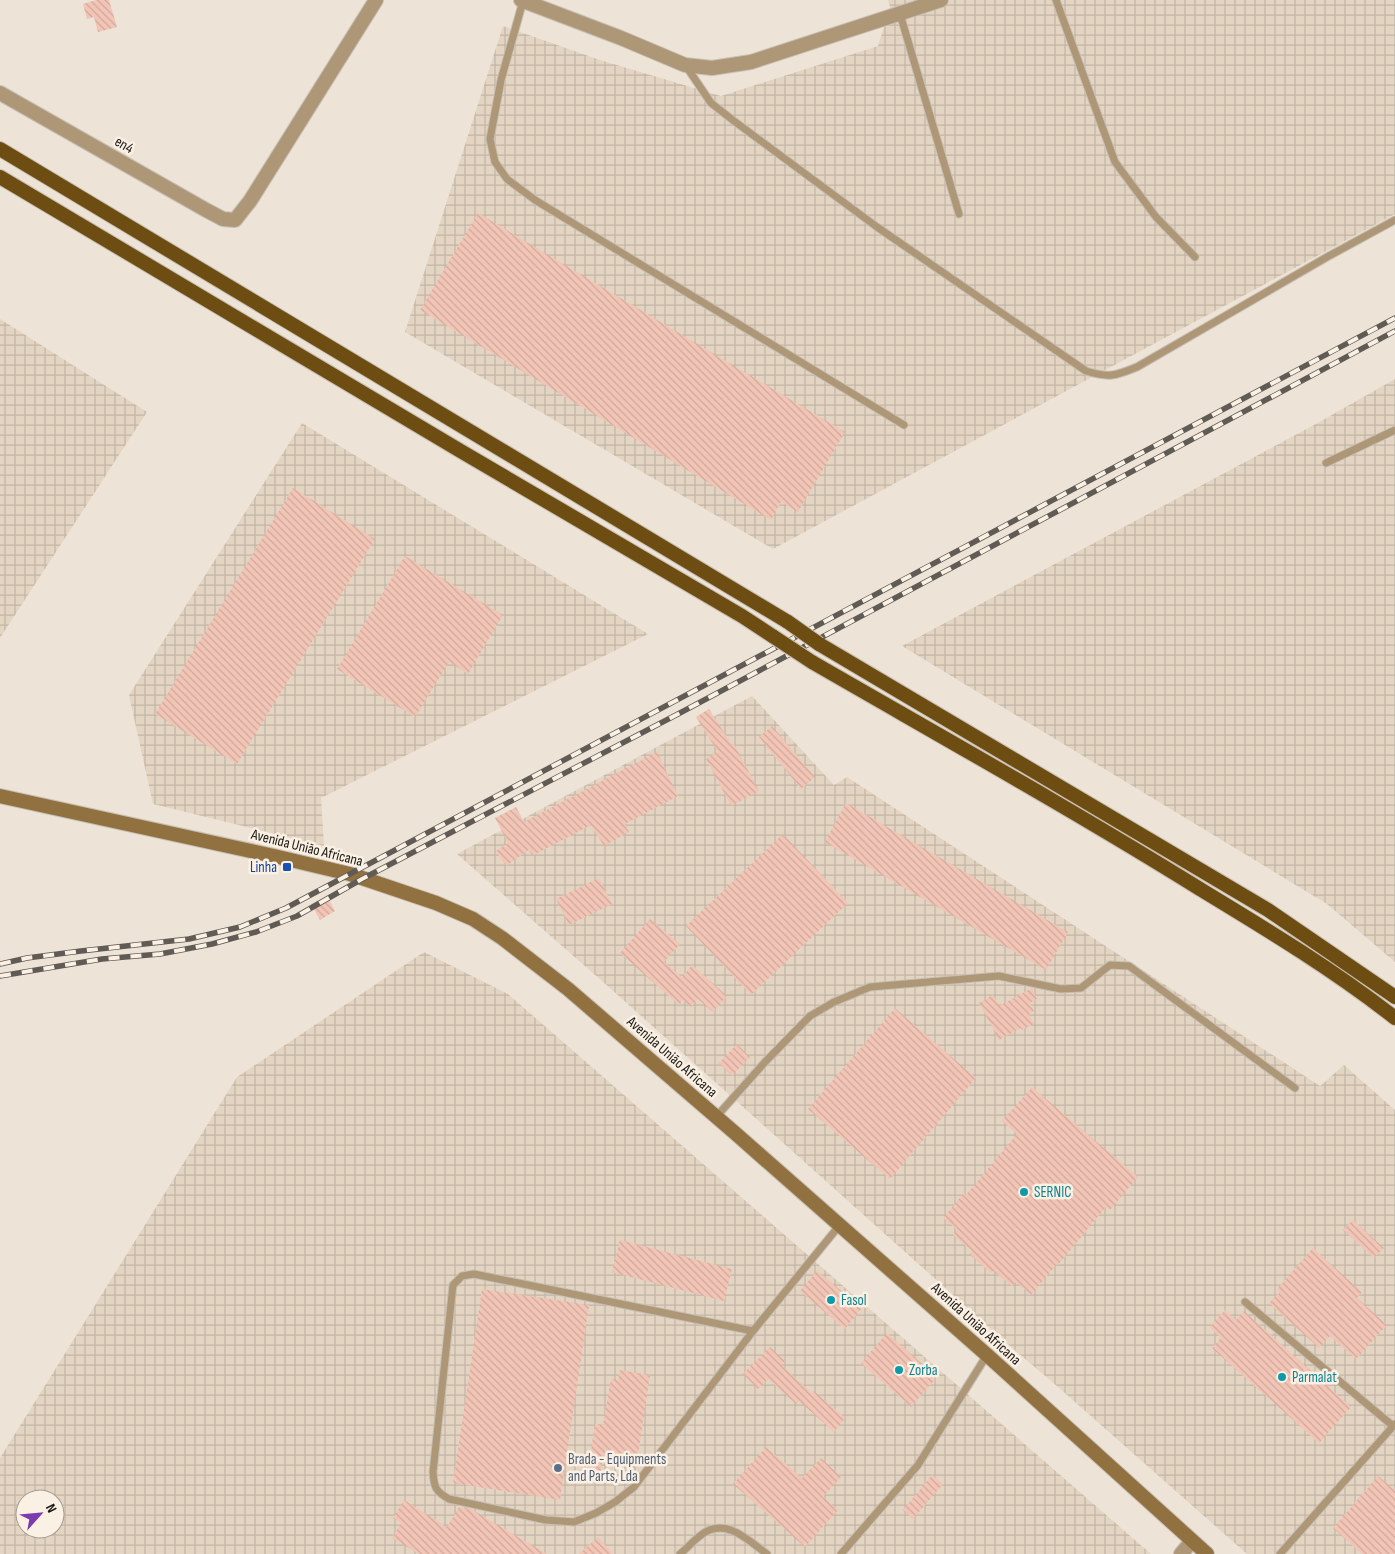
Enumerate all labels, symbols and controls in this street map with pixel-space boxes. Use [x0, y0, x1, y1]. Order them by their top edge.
street label: en4 [111, 132, 137, 158]
street label: Avenida União Africana [248, 825, 365, 871]
place label: Linha [250, 858, 277, 877]
marker: Linha [281, 861, 293, 873]
street label: Avenida União Africana [622, 1012, 722, 1102]
place label: SERNIC [1034, 1183, 1072, 1202]
marker: SERNIC [1018, 1186, 1030, 1198]
street label: Avenida União Africana [926, 1278, 1025, 1369]
place label: Fasol [841, 1291, 867, 1310]
marker: Fasol [825, 1294, 837, 1306]
place label: Zorba [909, 1361, 938, 1380]
marker: Zorba [893, 1364, 905, 1376]
place label: Parmalat [1292, 1368, 1337, 1387]
marker: Parmalat [1276, 1371, 1288, 1383]
place label: Brada - Equipments and Parts, Lda [568, 1450, 666, 1486]
marker: Brada - Equipments and Parts, Lda [552, 1462, 564, 1474]
north arrow [15, 1489, 65, 1539]
text: N [42, 1501, 60, 1516]

